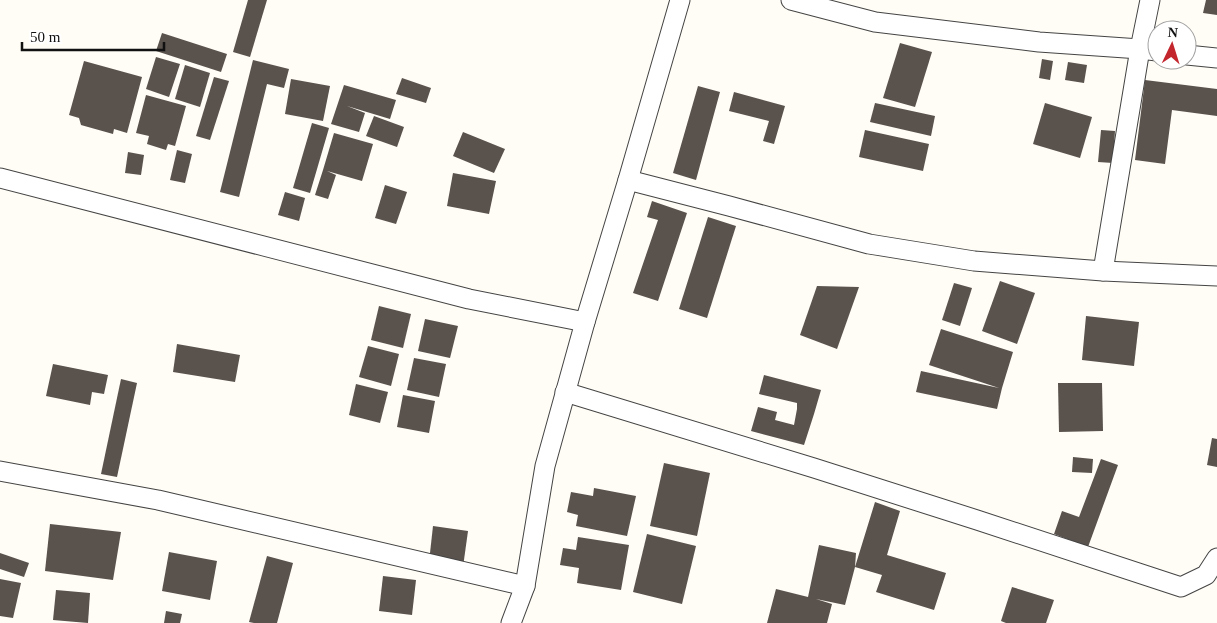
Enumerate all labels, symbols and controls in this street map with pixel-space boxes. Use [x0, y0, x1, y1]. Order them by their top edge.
scale bar [22, 20, 165, 52]
north arrow [1147, 20, 1197, 70]
text: N [1167, 25, 1178, 40]
text: 50 m [30, 29, 61, 45]

